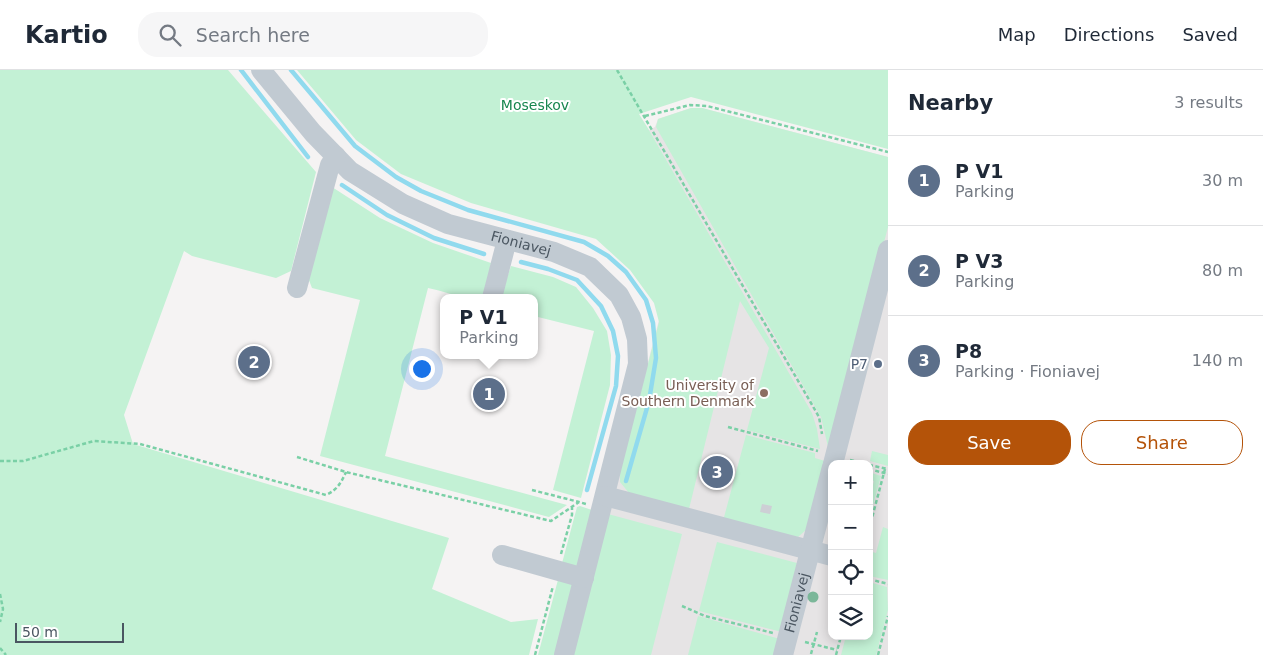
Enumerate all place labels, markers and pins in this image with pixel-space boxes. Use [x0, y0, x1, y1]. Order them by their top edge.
pin: 2 [238, 343, 270, 381]
place label: P7 [851, 356, 868, 372]
marker: P7 [872, 358, 884, 370]
pin: 1 [473, 375, 505, 413]
place label: University of Southern Denmark [622, 377, 755, 409]
marker: University of Southern Denmark [758, 387, 770, 399]
pin: 3 [701, 453, 733, 491]

